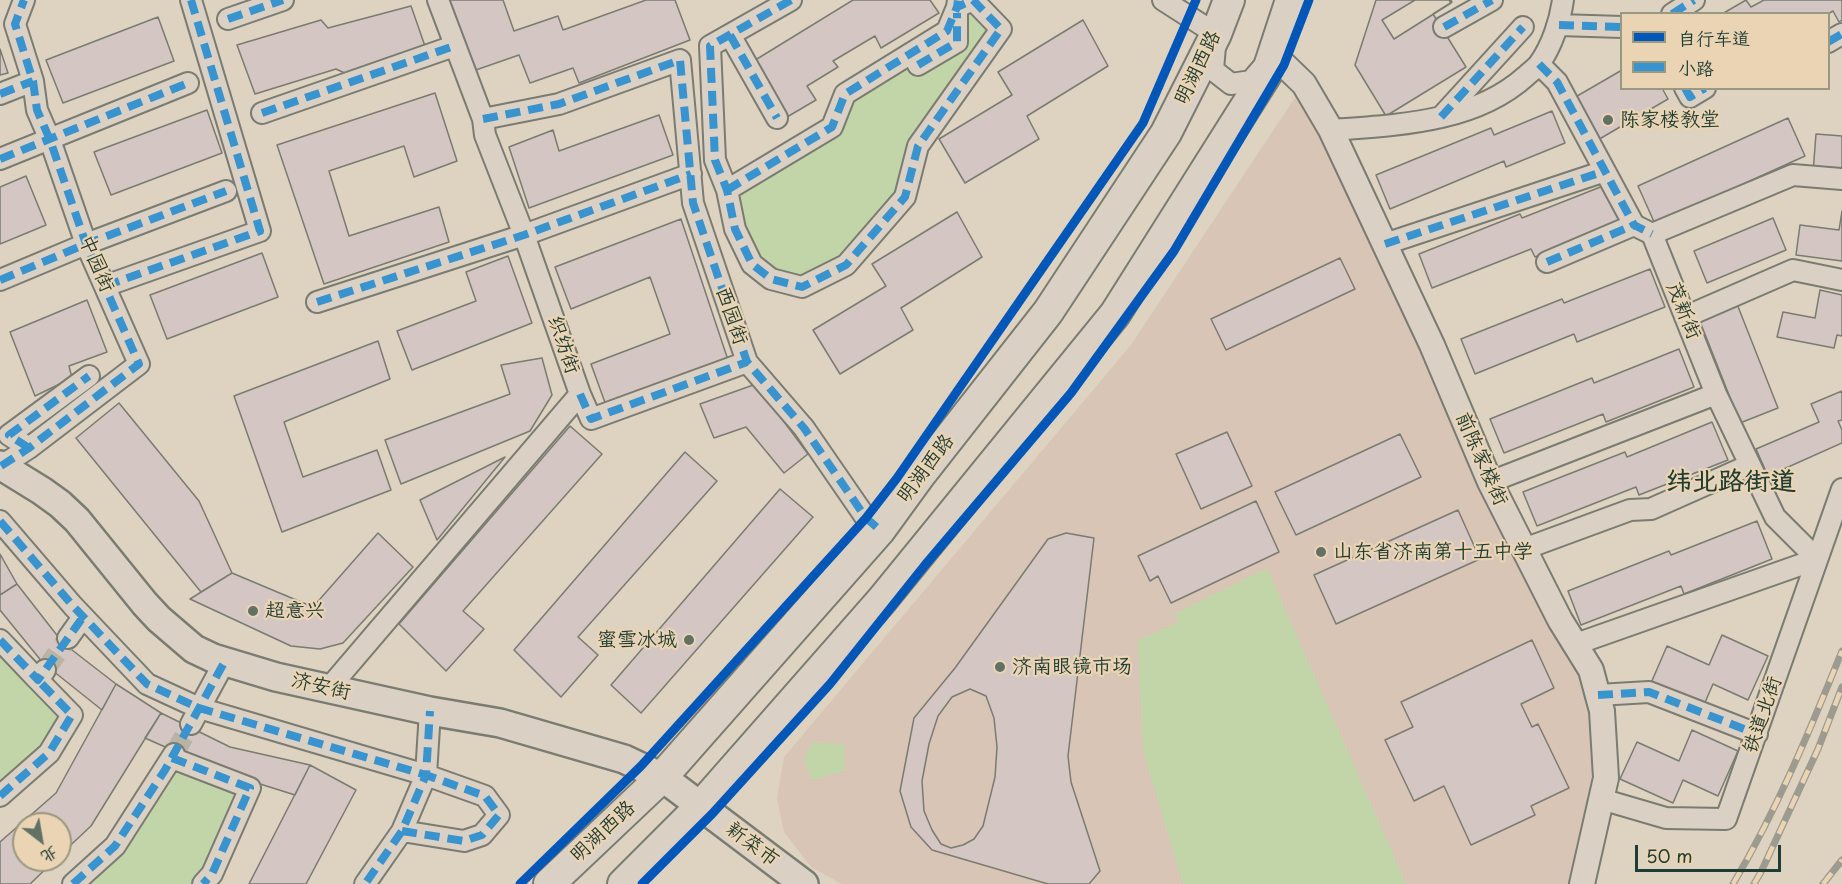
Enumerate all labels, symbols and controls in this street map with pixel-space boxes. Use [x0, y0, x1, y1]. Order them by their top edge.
legend [1620, 12, 1830, 90]
text: 自行车道 [1678, 24, 1750, 51]
street label: 明湖西路 [1170, 27, 1226, 109]
text: 小路 [1678, 54, 1714, 81]
place label: 陈家楼教堂 [1620, 108, 1720, 132]
marker: 陈家楼教堂 [1601, 113, 1615, 127]
street label: 中园街 [73, 232, 119, 296]
street label: 茂新街 [1661, 279, 1705, 343]
street label: 西园街 [710, 284, 752, 348]
street label: 织纺街 [542, 313, 584, 377]
street label: 前陈家楼街 [1450, 408, 1512, 510]
street label: 明湖西路 [892, 430, 960, 508]
district label: 纬北路街道 [1666, 467, 1796, 499]
place label: 山东省济南第十五中学 [1333, 540, 1533, 564]
marker: 山东省济南第十五中学 [1314, 545, 1328, 559]
place label: 超意兴 [265, 599, 325, 623]
marker: 超意兴 [246, 604, 260, 618]
place label: 蜜雪冰城 [597, 628, 677, 652]
marker: 蜜雪冰城 [682, 633, 696, 647]
place label: 济南眼镜市场 [1012, 655, 1132, 679]
marker: 济南眼镜市场 [993, 660, 1007, 674]
street label: 济安街 [289, 669, 353, 705]
street label: 铁道北街 [1739, 673, 1787, 757]
street label: 明湖西路 [566, 796, 640, 868]
north arrow [12, 812, 72, 872]
street label: 新菜市 [721, 817, 783, 873]
scale bar [1638, 833, 1784, 871]
text: 北 [37, 841, 63, 870]
text: 50 m [1646, 842, 1693, 869]

